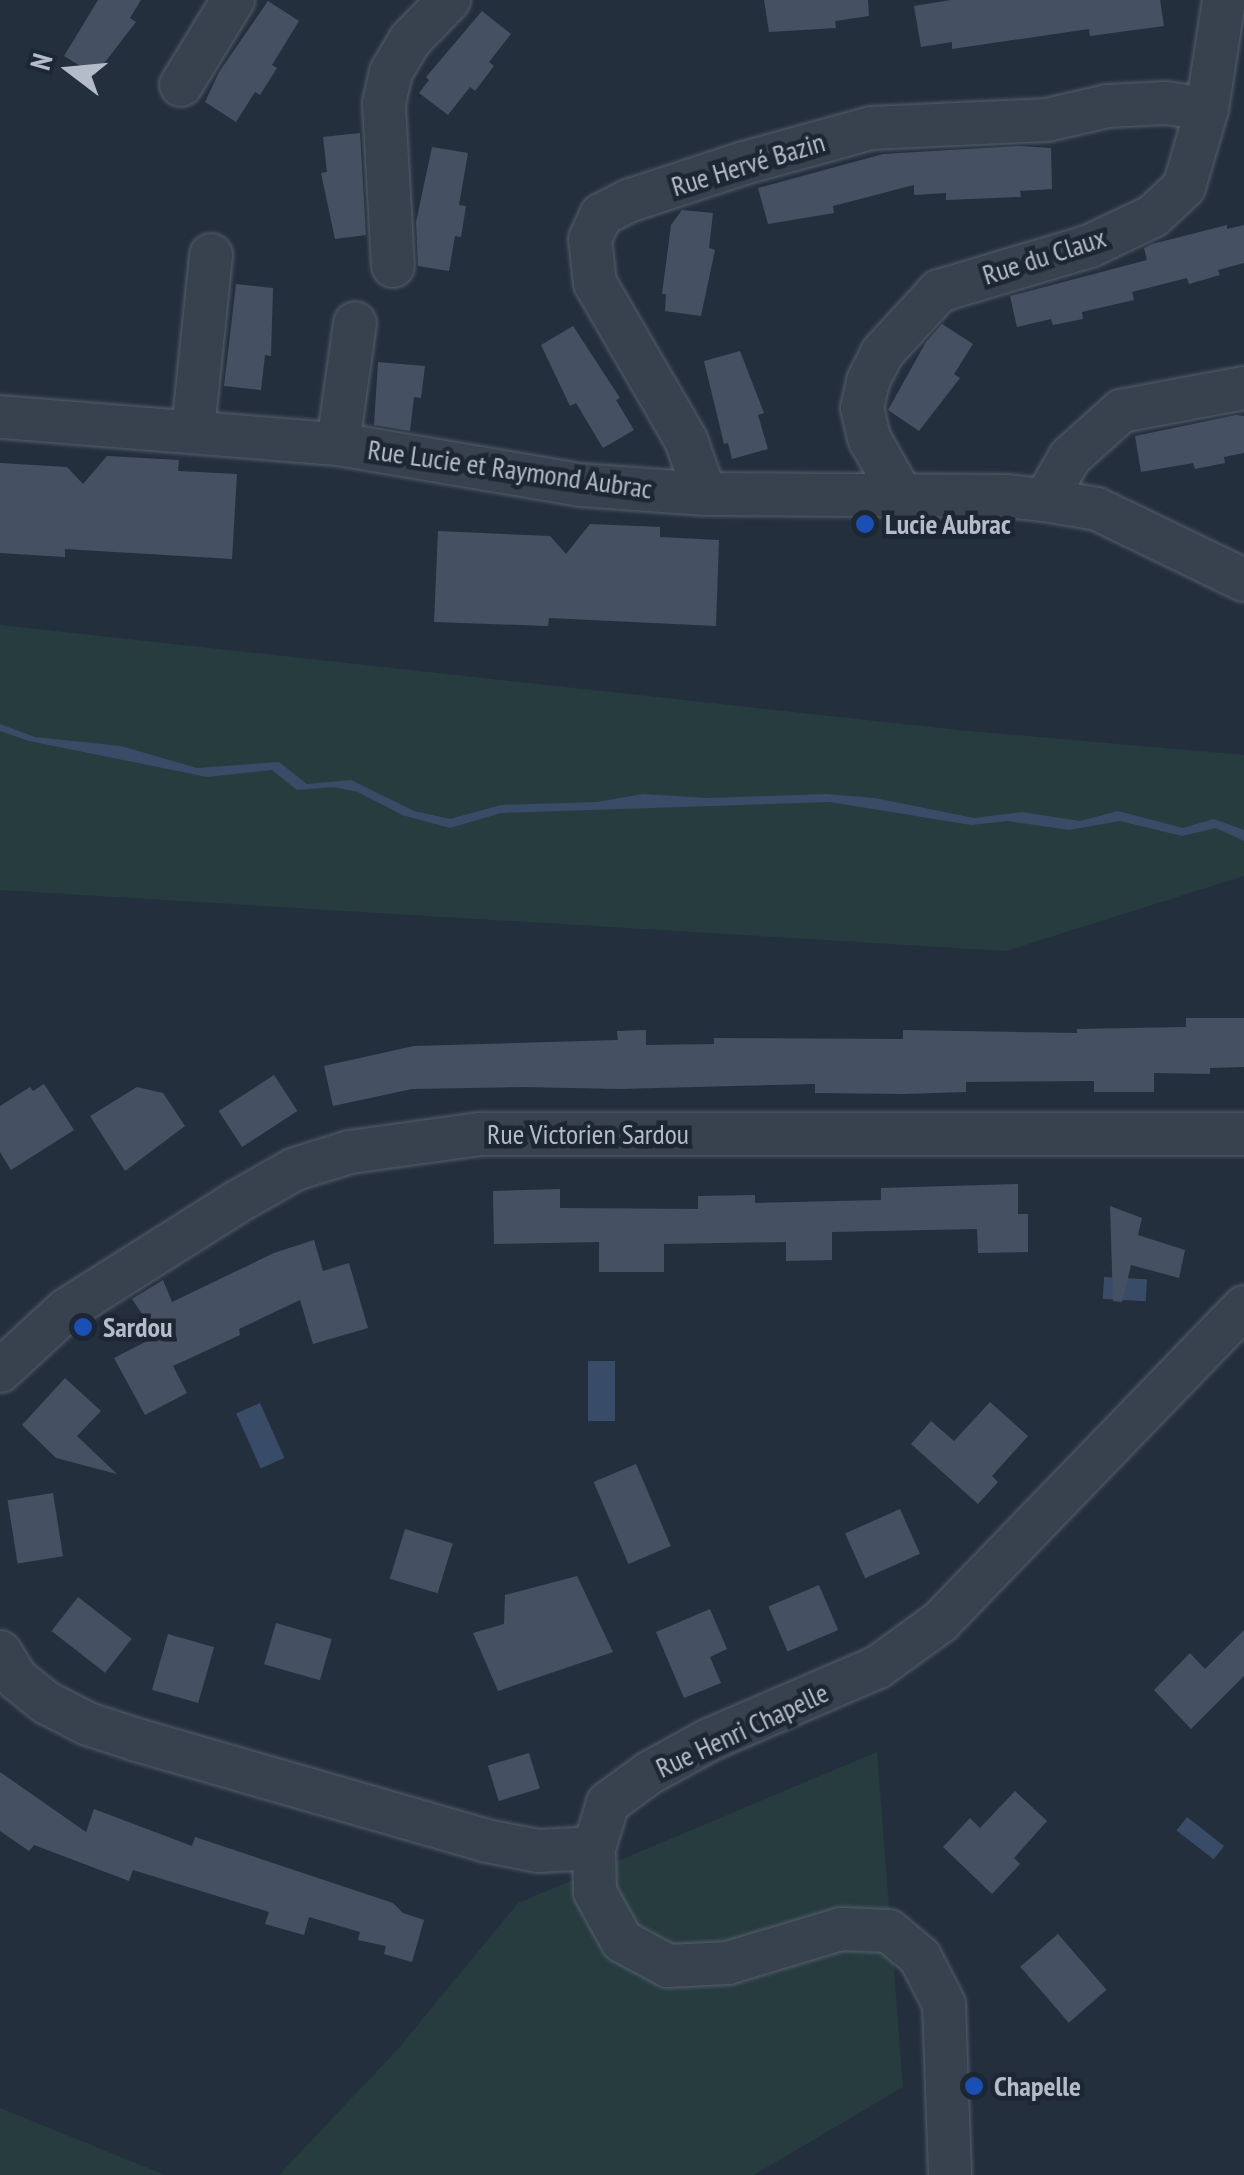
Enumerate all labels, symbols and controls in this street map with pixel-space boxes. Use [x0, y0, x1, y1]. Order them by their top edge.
north arrow [20, 20, 120, 120]
text: N [21, 49, 61, 74]
street label: Rue Hervé Bazin [667, 125, 829, 203]
street label: Rue du Claux [978, 220, 1110, 292]
street label: Rue Lucie et Raymond Aubrac [365, 432, 655, 506]
place label: Lucie Aubrac [885, 507, 1012, 541]
marker: Lucie Aubrac [854, 513, 876, 535]
street label: Rue Victorien Sardou [487, 1117, 689, 1151]
place label: Sardou [103, 1310, 172, 1344]
marker: Sardou [72, 1316, 94, 1338]
street label: Rue Henri Chapelle [650, 1675, 834, 1785]
place label: Chapelle [994, 2069, 1081, 2103]
marker: Chapelle [963, 2075, 985, 2097]

